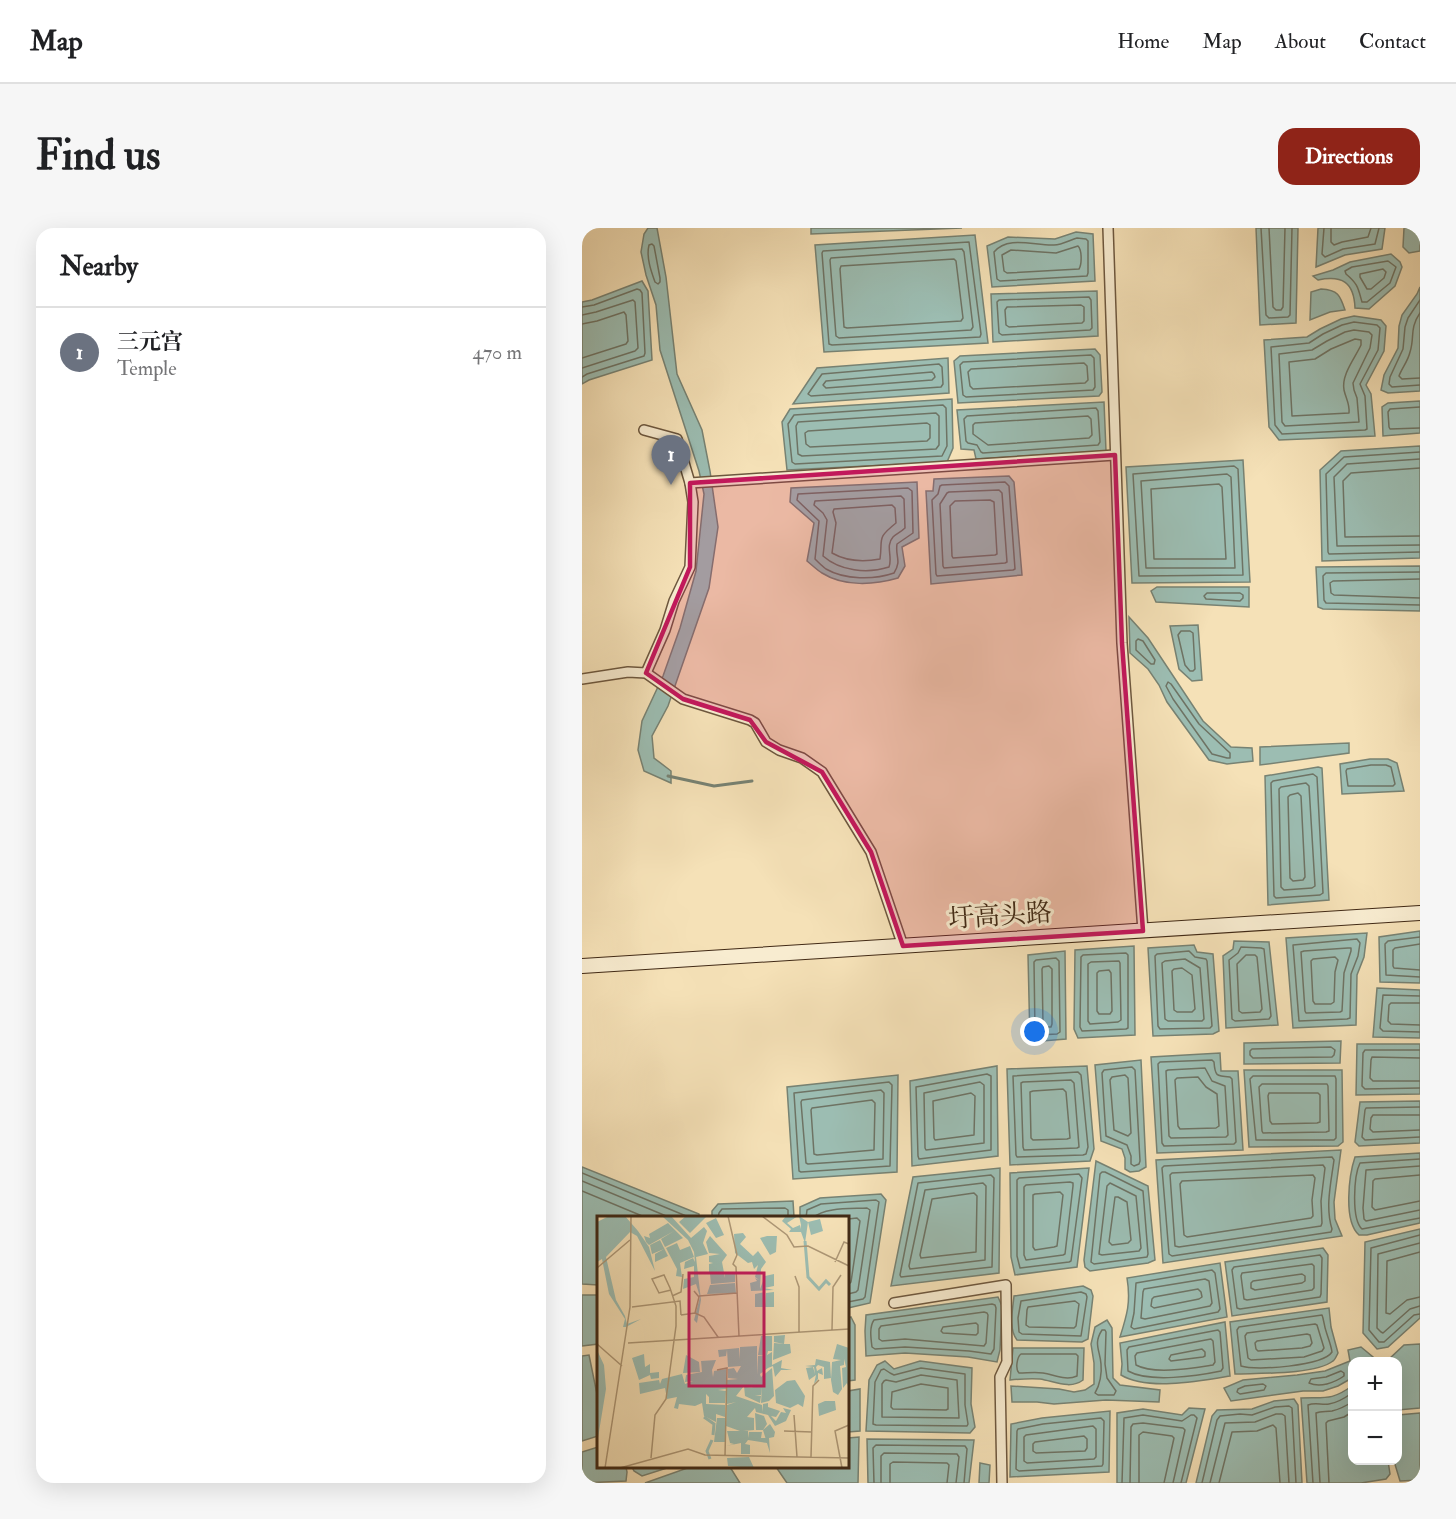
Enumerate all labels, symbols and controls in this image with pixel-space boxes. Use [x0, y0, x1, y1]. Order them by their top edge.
text: Map [30, 24, 83, 59]
text: Home [1117, 28, 1169, 55]
text: Map [1202, 28, 1242, 55]
text: About [1275, 28, 1326, 55]
text: Contact [1359, 28, 1426, 55]
button: Directions [1278, 128, 1420, 185]
text: Find us [36, 130, 160, 182]
text: Nearby [60, 251, 138, 283]
text: 三元宫 [117, 328, 183, 356]
text: 1 [76, 340, 83, 365]
text: 470 m [473, 340, 522, 365]
text: Temple [117, 356, 177, 381]
pin: 1 [652, 436, 691, 485]
street label: 圩高头路 [947, 896, 1053, 936]
your location [1020, 1017, 1049, 1046]
inset map [597, 1216, 849, 1468]
map controls [1348, 1357, 1402, 1465]
button: + [1348, 1357, 1402, 1411]
button: − [1348, 1411, 1402, 1465]

